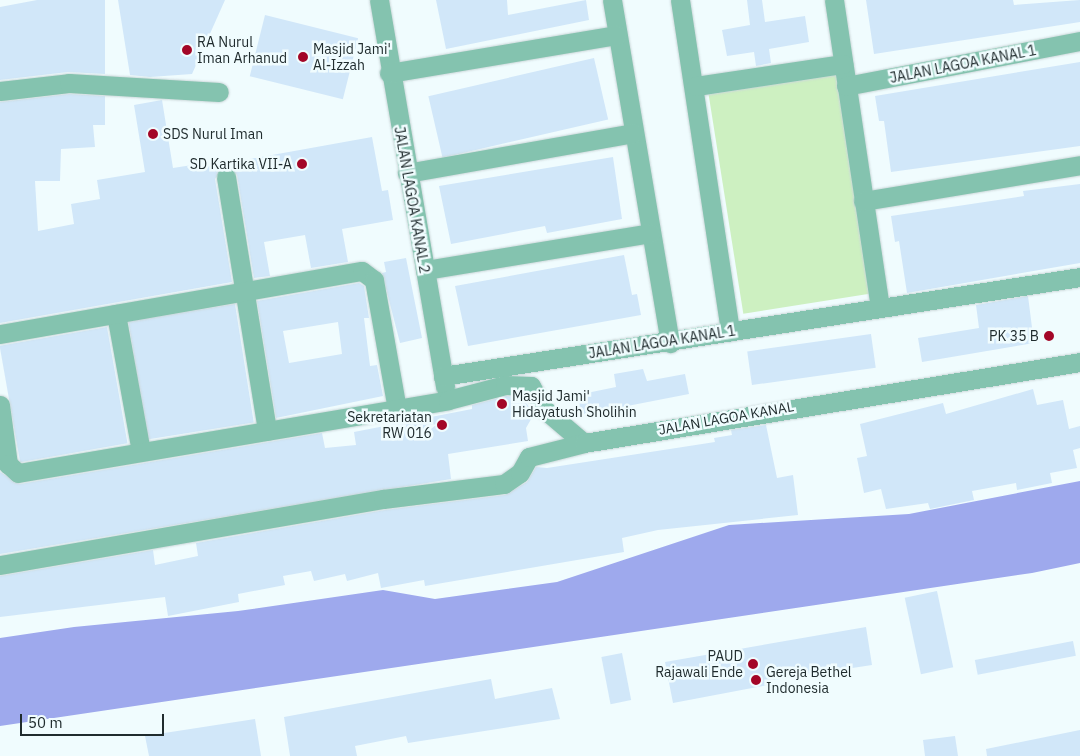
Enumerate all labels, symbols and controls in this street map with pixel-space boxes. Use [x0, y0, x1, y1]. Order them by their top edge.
place label: RA Nurul Iman Arhanud [197, 34, 287, 66]
place label: Masjid Jami' Al-Izzah [313, 41, 391, 74]
street label: JALAN LAGOA KANAL 1 [888, 42, 1038, 86]
marker: RA Nurul Iman Arhanud [181, 44, 193, 56]
marker: Masjid Jami' Al-Izzah [297, 51, 309, 63]
street label: JALAN LAGOA KANAL 2 [391, 125, 433, 275]
place label: SDS Nurul Iman [163, 126, 263, 142]
marker: SDS Nurul Iman [147, 128, 159, 140]
place label: SD Kartika VII-A [190, 156, 292, 172]
marker: SD Kartika VII-A [296, 158, 308, 170]
street label: JALAN LAGOA KANAL 1 [587, 322, 737, 362]
place label: PK 35 B [989, 328, 1039, 344]
marker: PK 35 B [1043, 330, 1055, 342]
place label: Masjid Jami' Hidayatush Sholihin [512, 388, 637, 421]
marker: Masjid Jami' Hidayatush Sholihin [496, 398, 508, 410]
street label: JALAN LAGOA KANAL [657, 398, 795, 438]
place label: Sekretariatan RW 016 [347, 409, 432, 442]
marker: Sekretariatan RW 016 [436, 419, 448, 431]
place label: PAUD Rajawali Ende [655, 648, 743, 680]
marker: PAUD Rajawali Ende [747, 658, 759, 670]
place label: Gereja Bethel Indonesia [766, 664, 852, 696]
marker: Gereja Bethel Indonesia [750, 674, 762, 686]
scale bar [22, 704, 166, 736]
text: 50 m [28, 713, 63, 732]

